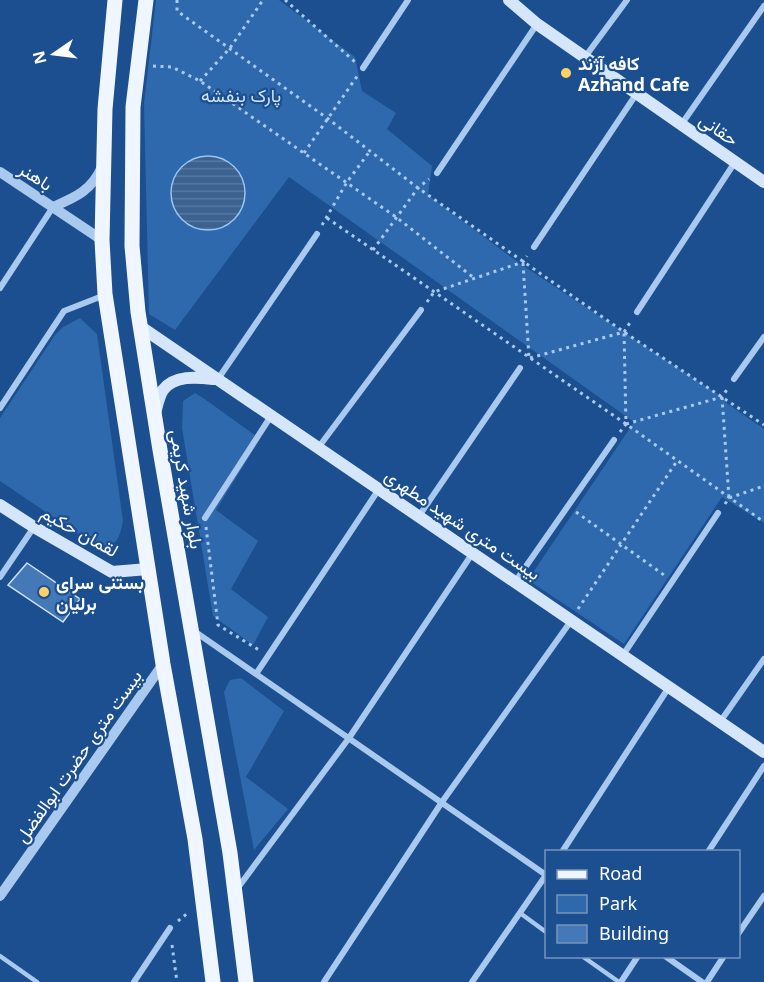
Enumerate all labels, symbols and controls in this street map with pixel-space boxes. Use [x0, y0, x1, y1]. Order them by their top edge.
north arrow [24, 24, 84, 84]
text: N [27, 49, 52, 67]
place label: کافه آژند Azhand Cafe [578, 51, 690, 96]
marker: کافه آژند Azhand Cafe [559, 66, 573, 80]
park label: پارک بنفشه [201, 83, 281, 108]
street label: حقانی [695, 107, 743, 151]
street label: باهنر [14, 156, 57, 196]
street label: بلوار شهید کریمی [165, 427, 209, 551]
street label: بیست متری شهید مطهری [380, 463, 546, 585]
street label: لقمان حکیم [36, 500, 123, 563]
place label: بستنی سرای برلیان [56, 570, 144, 615]
marker: بستنی سرای برلیان [37, 585, 51, 599]
street label: بیست متری حضرت ابوالفضل [9, 665, 147, 847]
legend [545, 850, 740, 958]
text: Road [599, 861, 642, 885]
text: Park [599, 891, 637, 915]
text: Building [599, 921, 669, 945]

